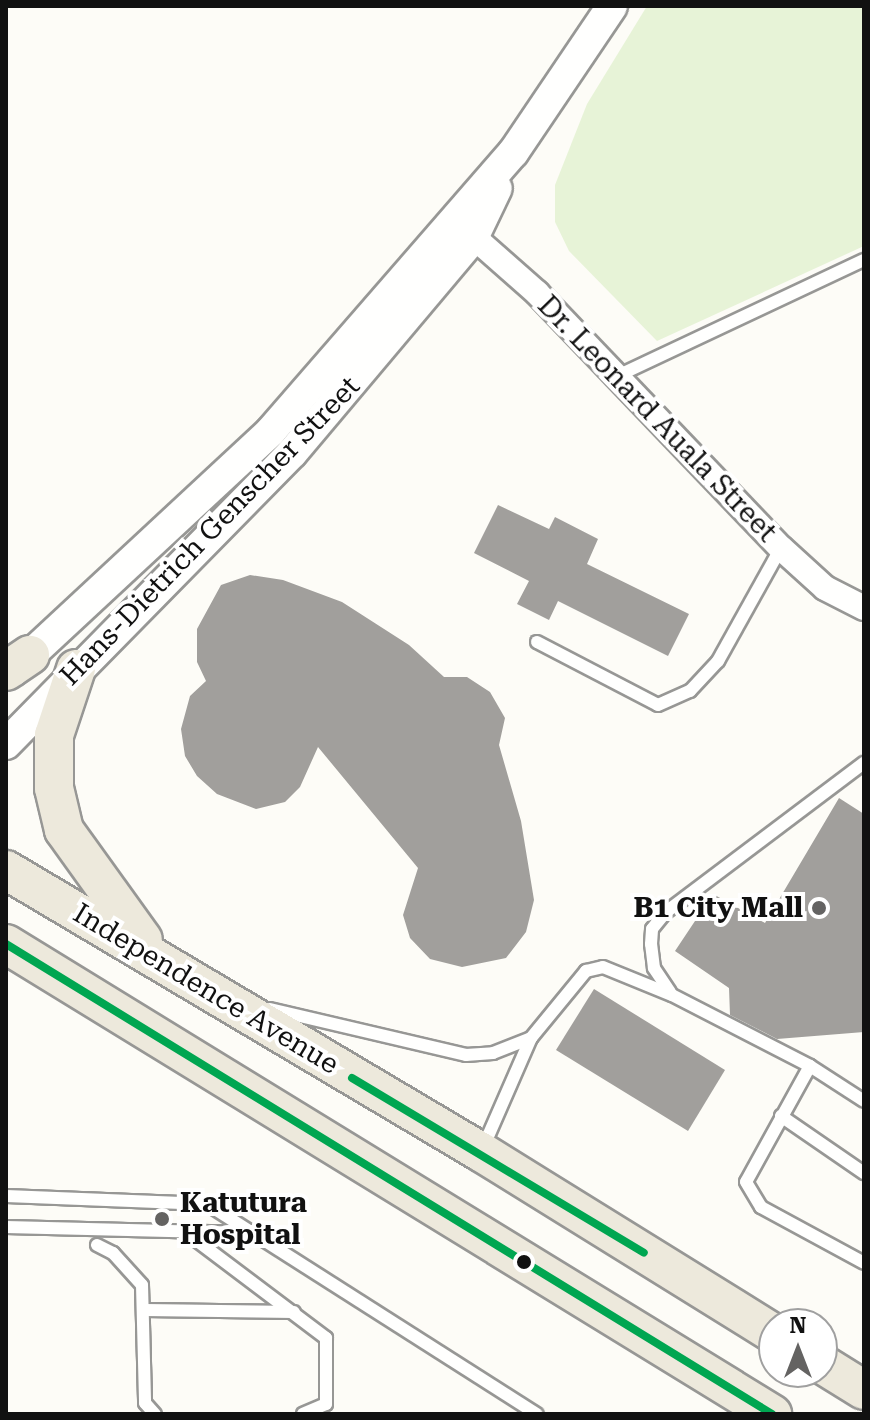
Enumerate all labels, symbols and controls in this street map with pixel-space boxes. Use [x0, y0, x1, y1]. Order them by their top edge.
street label: Dr. Leonard Auala Street [531, 289, 783, 549]
street label: Hans-Dietrich Genscher Street [53, 370, 367, 692]
place label: B1 City Mall [633, 891, 803, 925]
street label: Independence Avenue [67, 896, 345, 1082]
marker: B1 City Mall [810, 899, 828, 917]
place label: Katutura Hospital [180, 1186, 307, 1252]
marker: Katutura Hospital [151, 1208, 173, 1230]
unlabelled marker [516, 1254, 532, 1270]
north arrow [758, 1308, 838, 1388]
text: N [790, 1313, 806, 1338]

